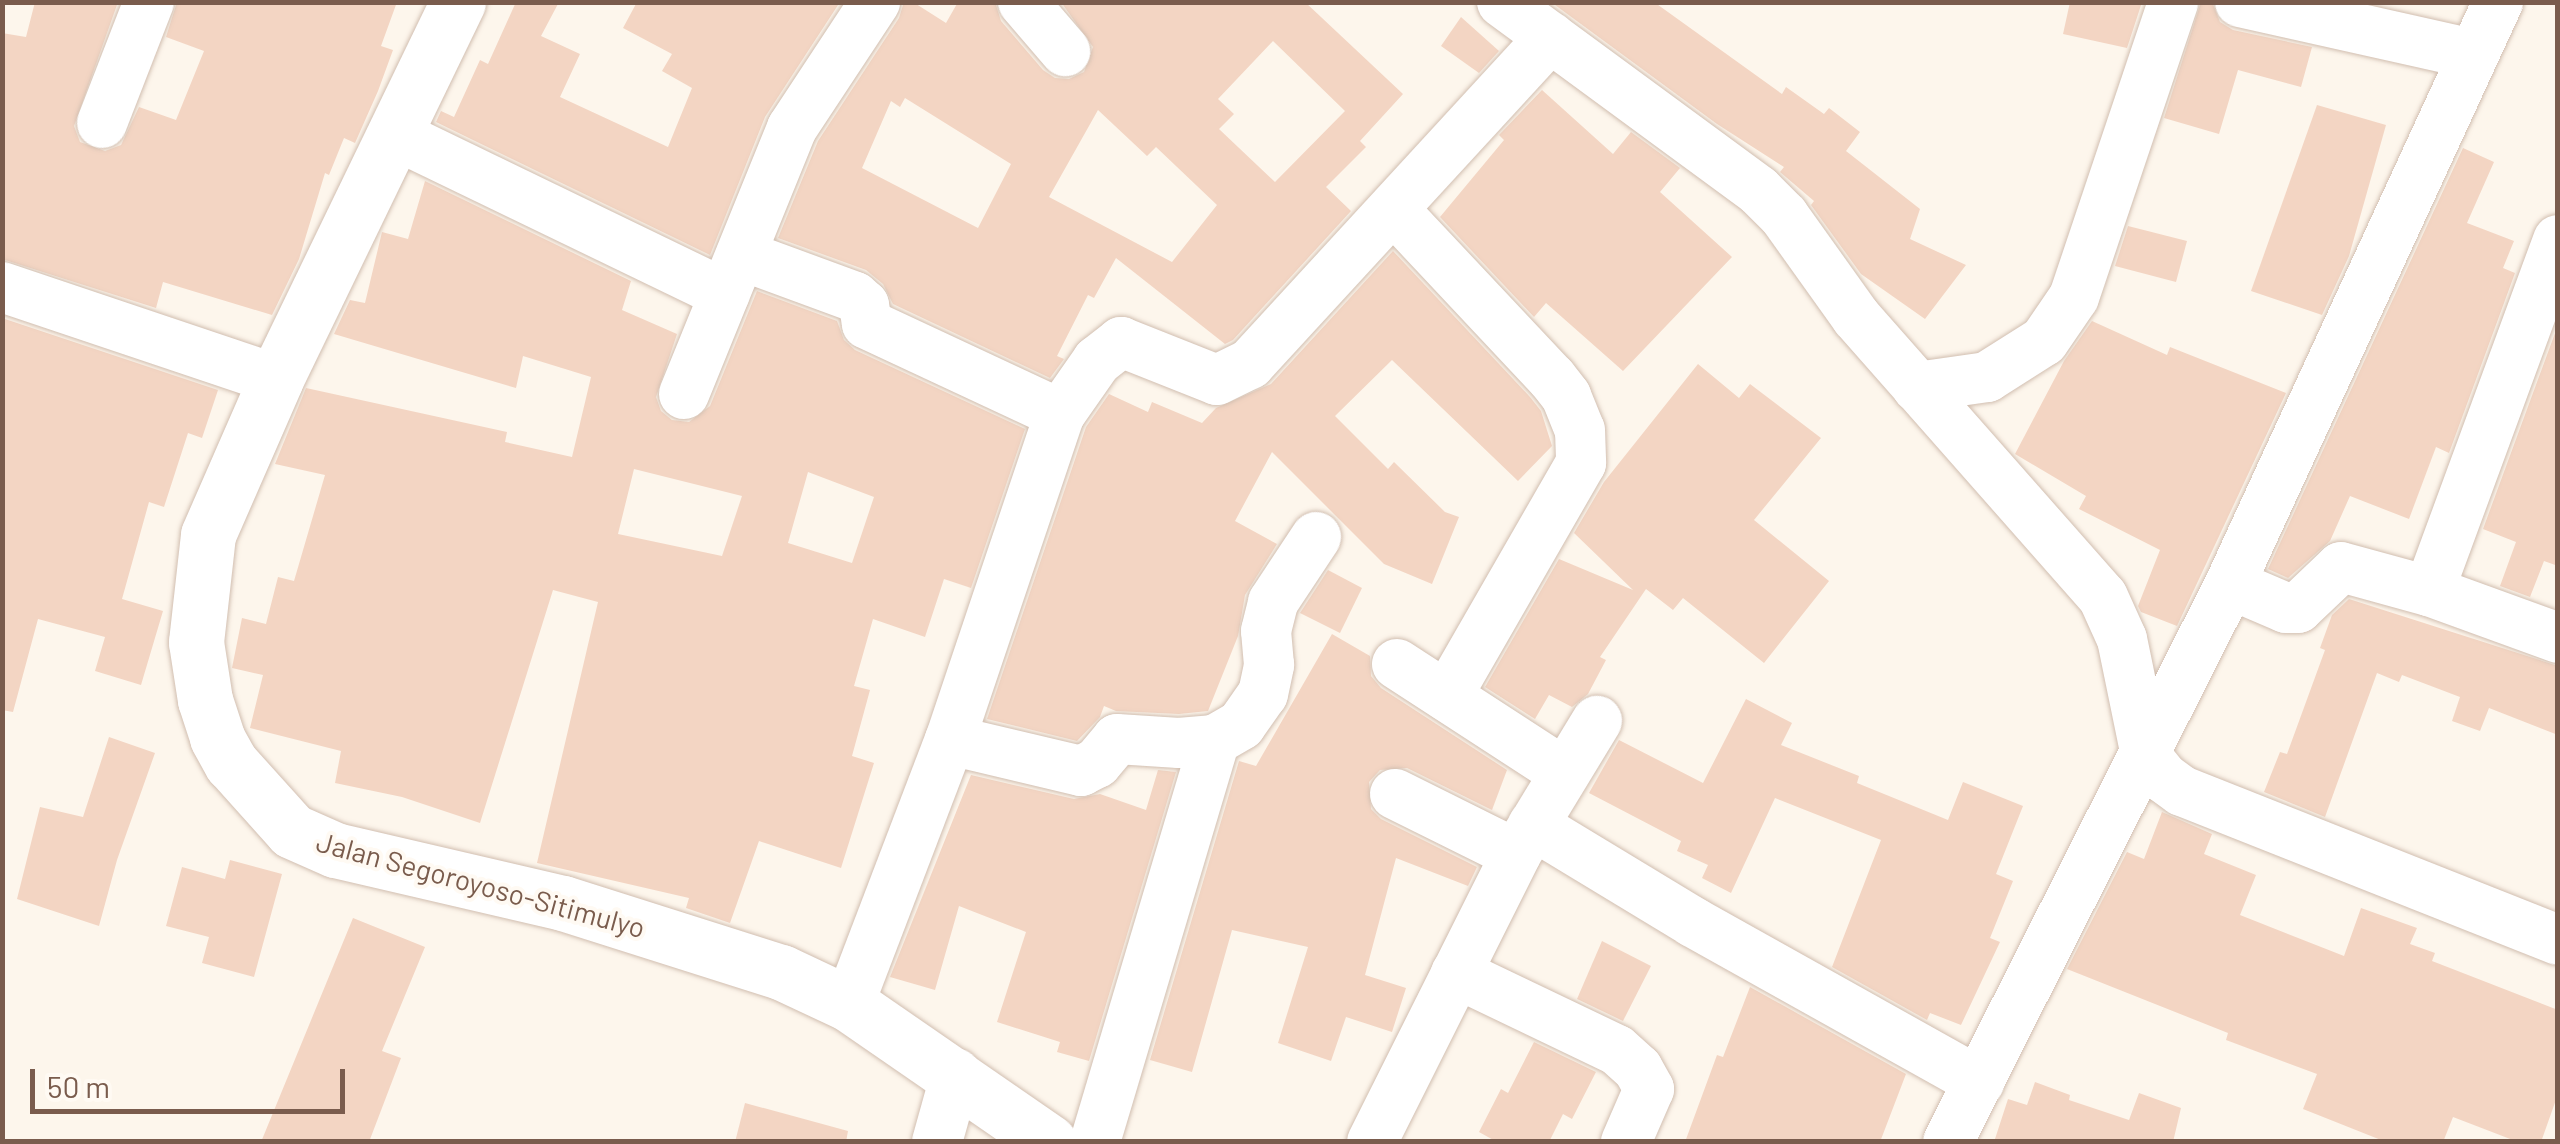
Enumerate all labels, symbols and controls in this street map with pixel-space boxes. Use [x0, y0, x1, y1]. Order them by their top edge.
street label: Jalan Segoroyoso-Sitimulyo [313, 824, 649, 944]
scale bar [35, 1049, 350, 1111]
text: 50 m [47, 1068, 110, 1104]

